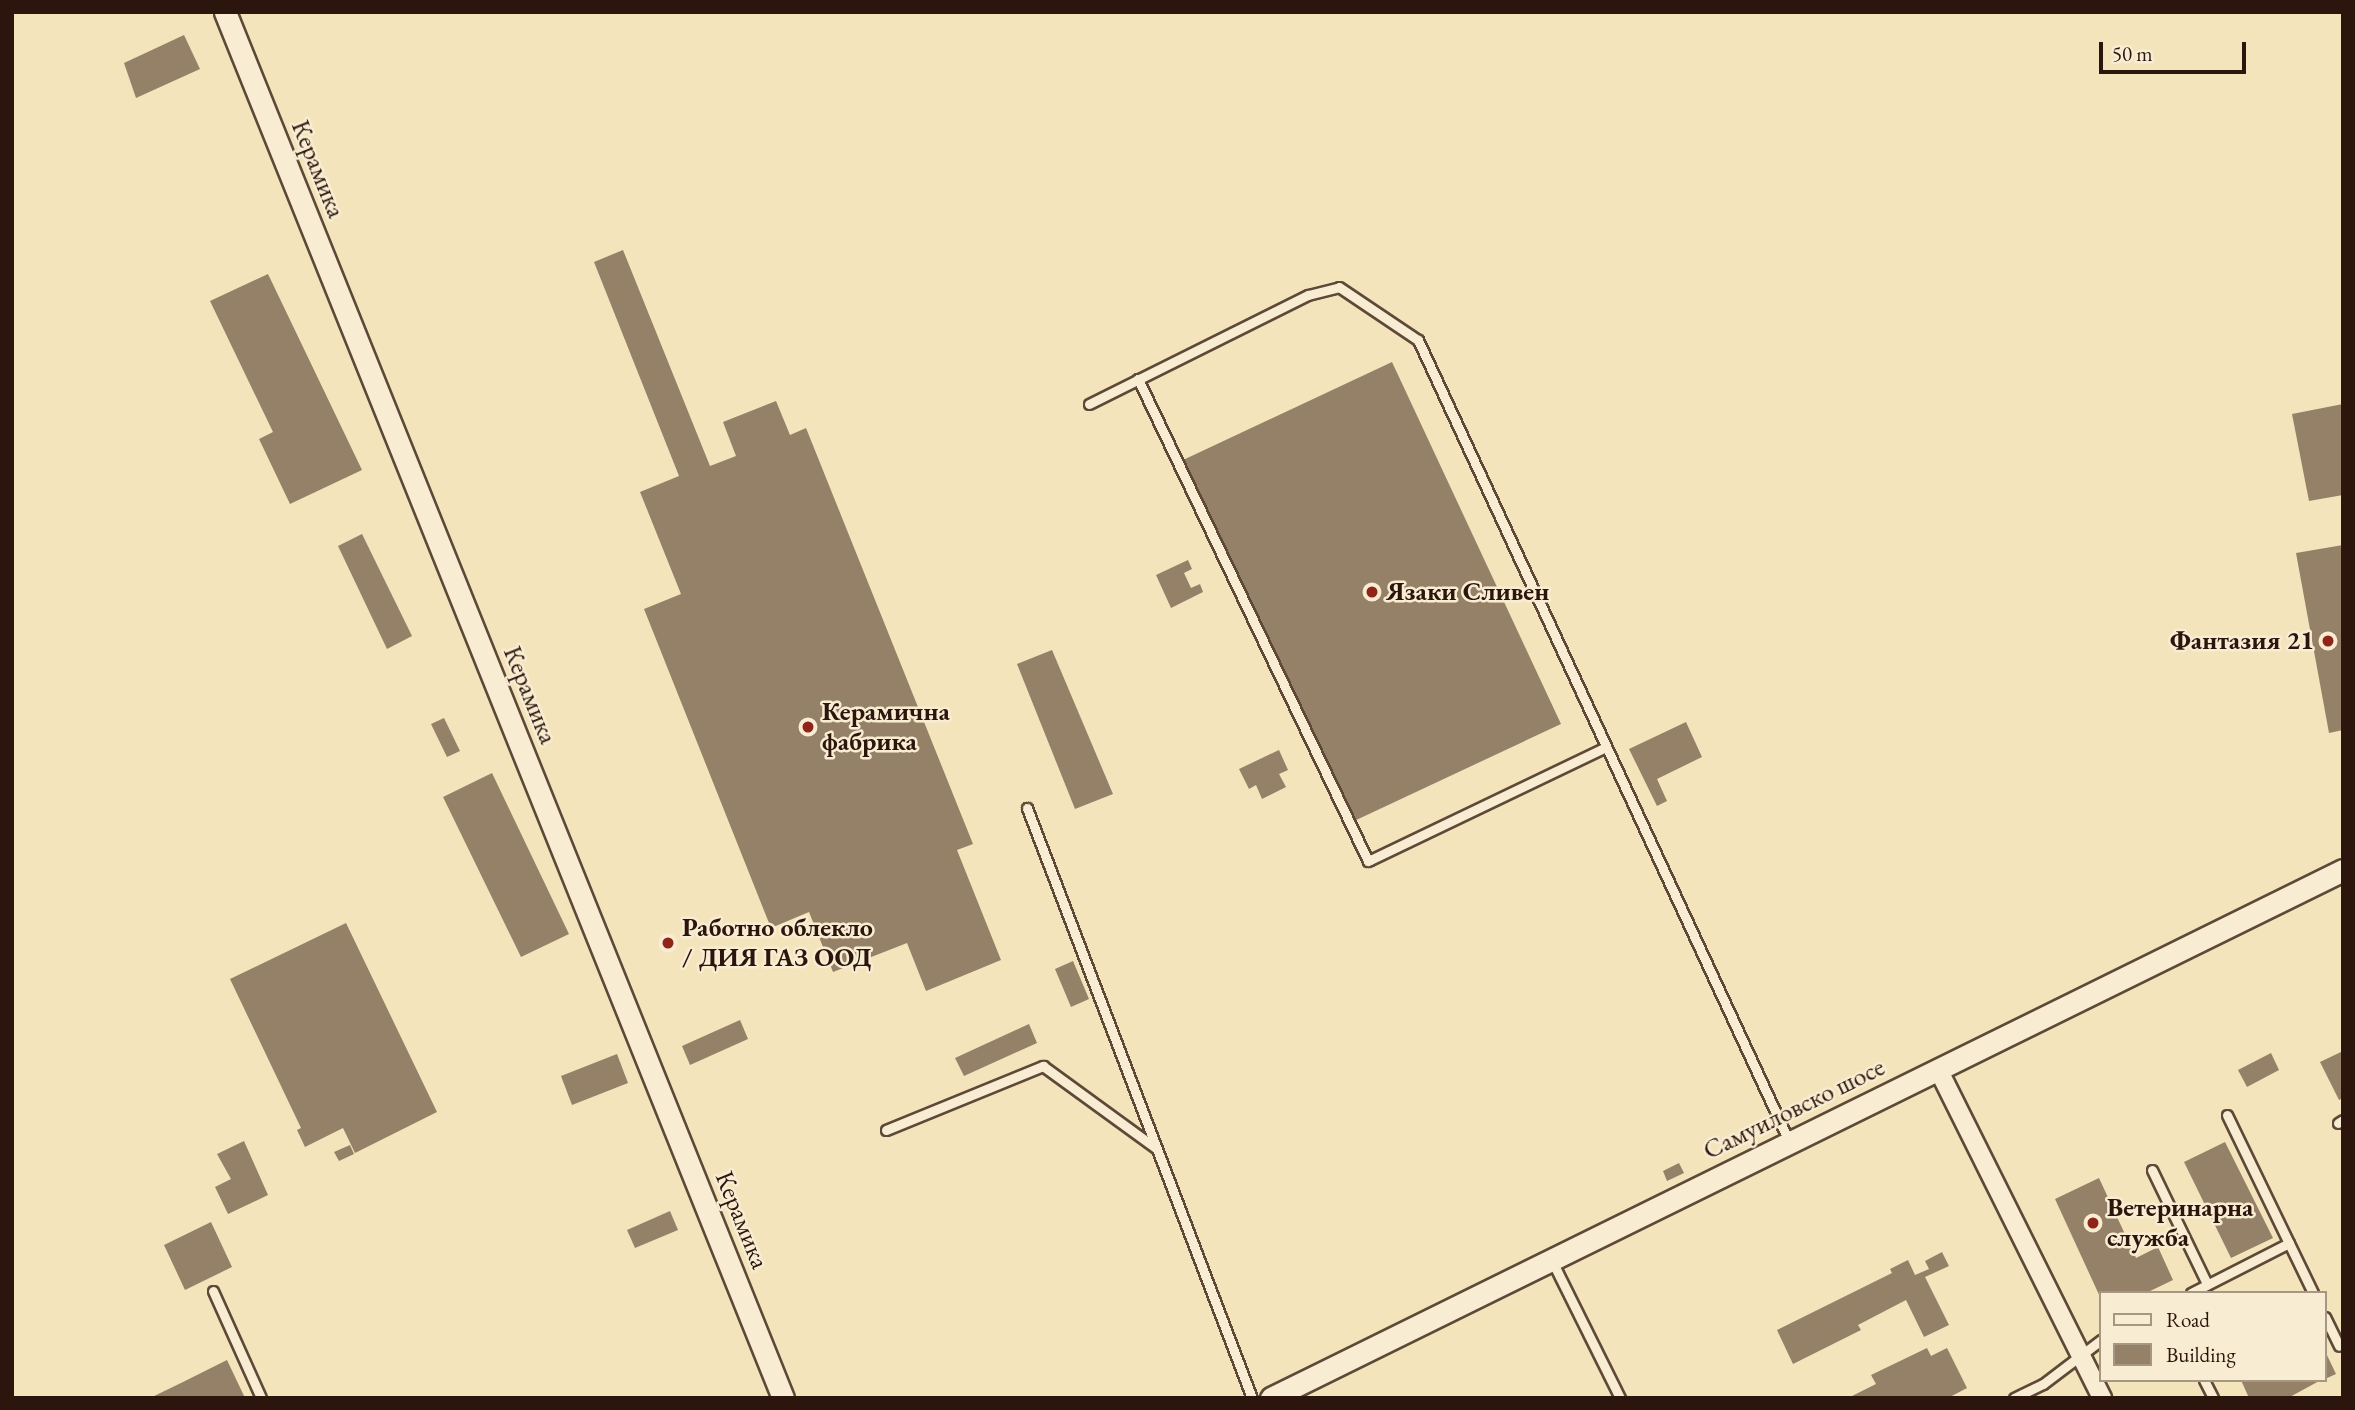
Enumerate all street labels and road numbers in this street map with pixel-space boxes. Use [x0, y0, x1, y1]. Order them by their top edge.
street label: Керамика [284, 116, 352, 222]
street label: Керамика [496, 642, 564, 748]
street label: Самуиловско шосе [1698, 1052, 1890, 1166]
street label: Керамика [708, 1167, 776, 1273]

